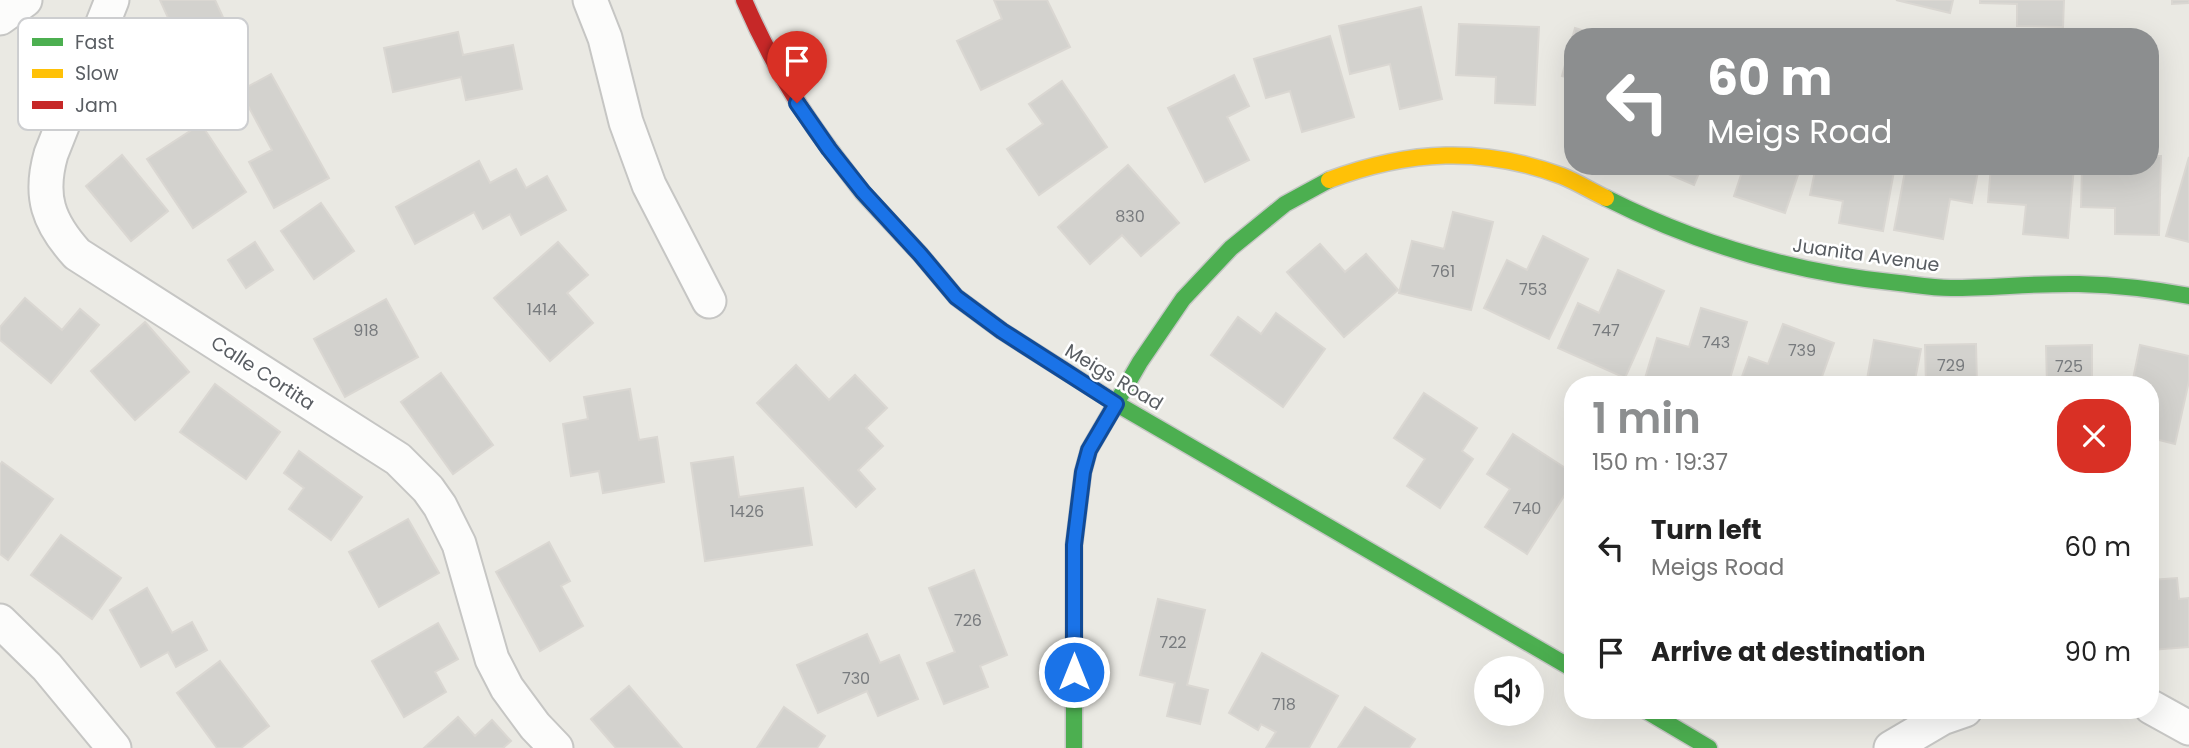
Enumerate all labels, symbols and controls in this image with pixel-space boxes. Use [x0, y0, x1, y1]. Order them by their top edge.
legend [18, 18, 248, 130]
text: Fast [75, 29, 114, 56]
pin [767, 31, 827, 103]
icon: arrive [778, 42, 816, 80]
text: 60 m [1707, 44, 1832, 112]
icon: left [1592, 56, 1683, 147]
text: Slow [75, 60, 119, 87]
text: Jam [75, 92, 117, 119]
text: Meigs Road [1707, 109, 1892, 154]
house number: 830 [1115, 205, 1145, 228]
street label: Juanita Avenue [1791, 231, 1941, 279]
house number: 761 [1431, 260, 1455, 283]
house number: 753 [1519, 278, 1547, 301]
house number: 1414 [527, 298, 557, 321]
house number: 918 [353, 319, 379, 342]
house number: 747 [1592, 319, 1620, 342]
street label: Calle Cortita [206, 329, 320, 417]
house number: 743 [1702, 331, 1730, 354]
street label: Meigs Road [1060, 337, 1168, 417]
house number: 739 [1788, 339, 1816, 362]
house number: 729 [1937, 354, 1965, 377]
house number: 725 [2055, 355, 2083, 378]
text: 1 min [1592, 389, 1701, 448]
button: close [2057, 399, 2131, 473]
text: 150 m · 19:37 [1592, 446, 1728, 478]
house number: 740 [1513, 497, 1541, 520]
house number: 1426 [730, 500, 764, 523]
text: Turn left [1651, 512, 1762, 548]
icon: left [1592, 529, 1630, 567]
text: 60 m [2064, 529, 2131, 565]
text: Meigs Road [1651, 551, 1784, 583]
house number: 726 [954, 609, 982, 632]
house number: 722 [1159, 631, 1187, 654]
icon: arrive [1592, 634, 1630, 672]
text: Arrive at destination [1651, 634, 1926, 670]
text: 90 m [2065, 634, 2131, 670]
position arrow [1037, 635, 1111, 709]
map controls [1474, 656, 1544, 726]
button: sound [1474, 656, 1544, 726]
house number: 730 [842, 667, 870, 690]
house number: 718 [1272, 693, 1296, 716]

